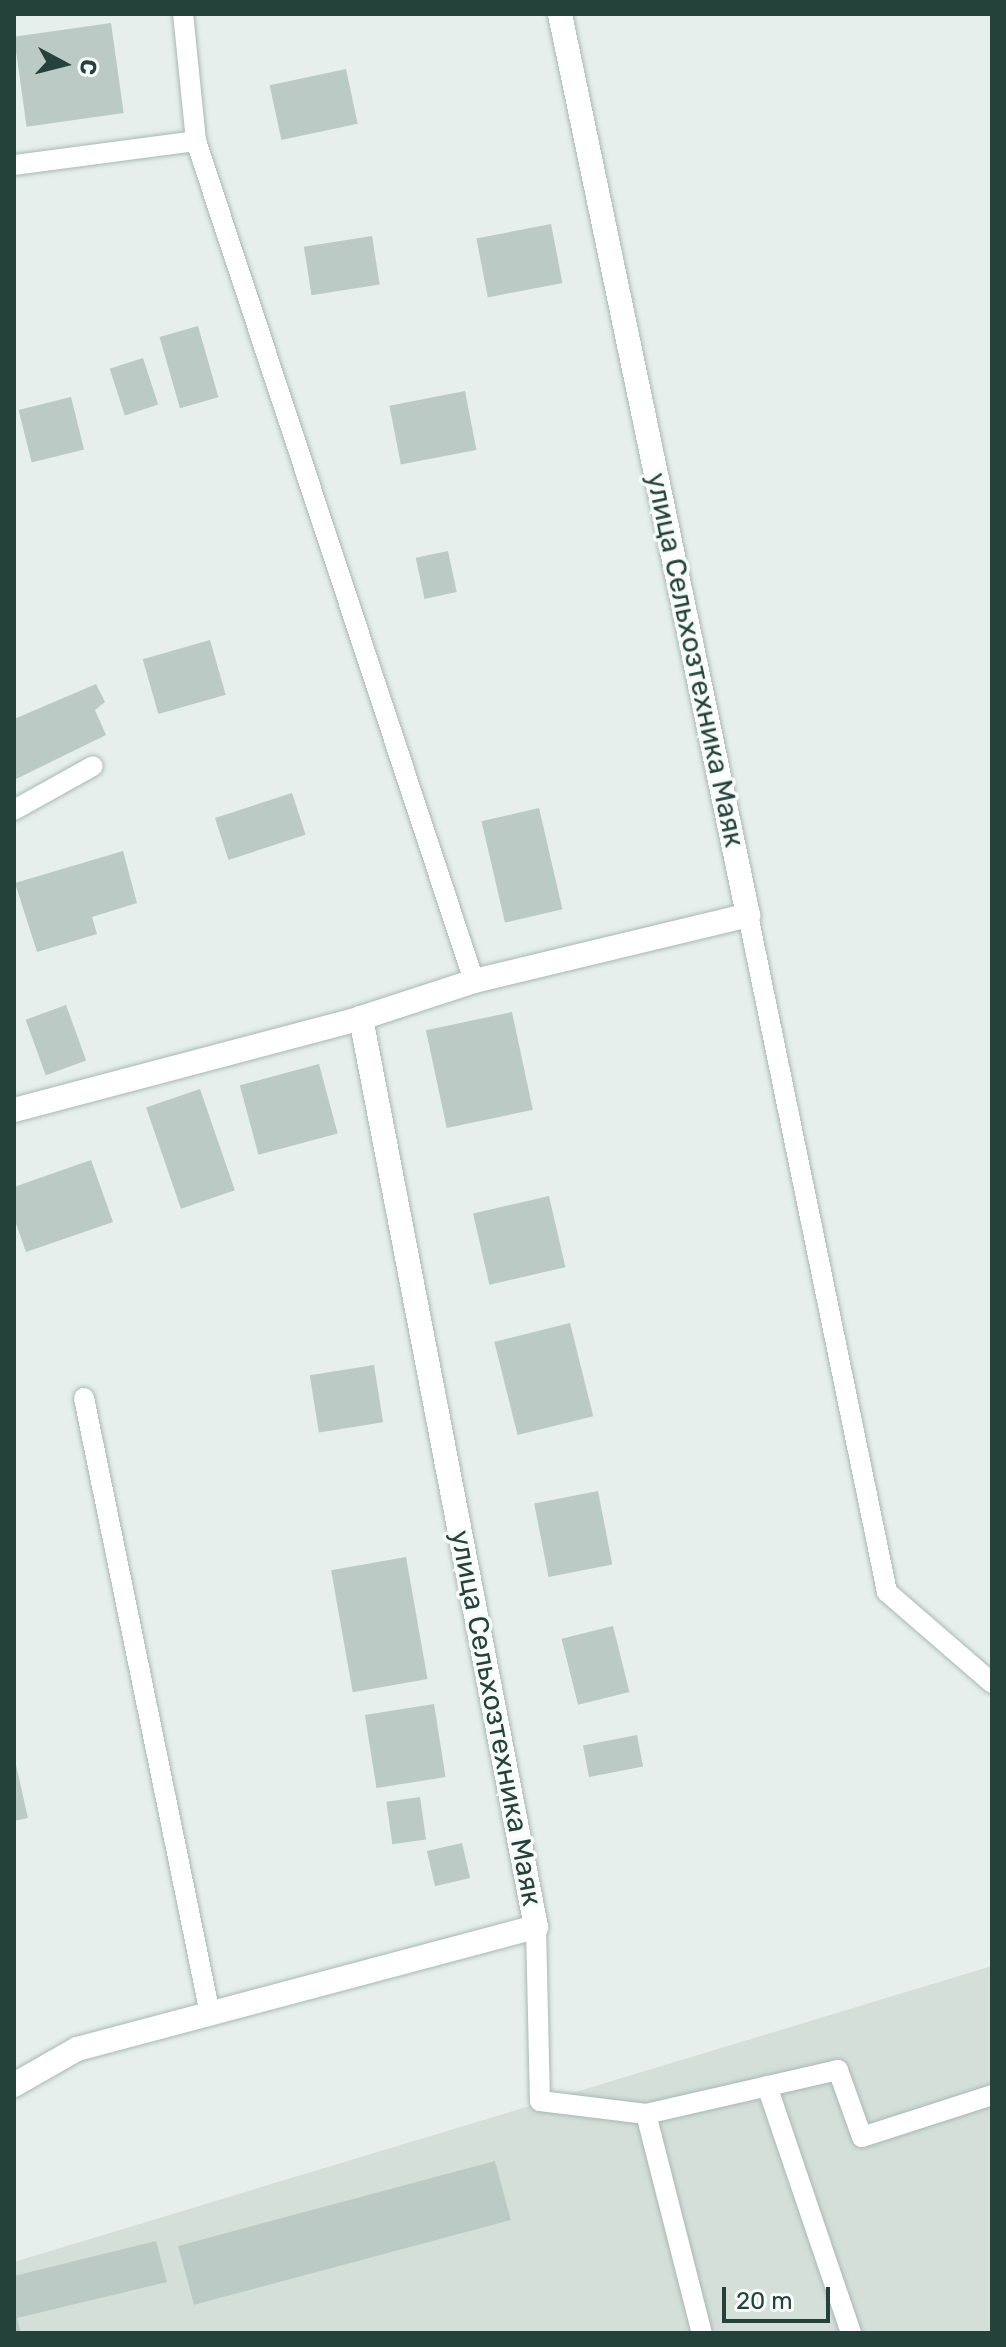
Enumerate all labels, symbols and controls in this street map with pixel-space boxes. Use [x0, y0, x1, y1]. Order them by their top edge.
north arrow [24, 24, 104, 104]
text: С [74, 58, 103, 76]
street label: улица Сельхозтехника Маяк [639, 470, 751, 850]
street label: улица Сельхозтехника Маяк [443, 1527, 549, 1909]
scale bar [726, 2271, 834, 2321]
text: 20 m [736, 2287, 793, 2315]

